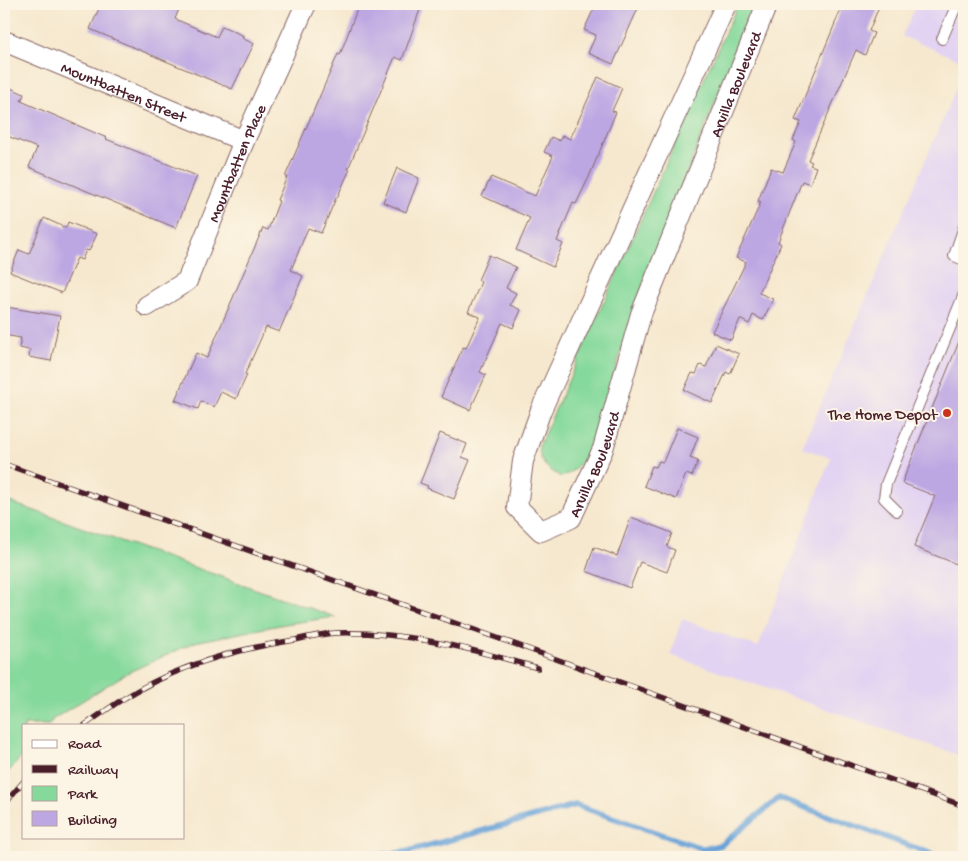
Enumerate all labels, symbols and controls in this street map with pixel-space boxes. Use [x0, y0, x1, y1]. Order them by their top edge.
street label: Arvilla Boulevard [708, 28, 768, 141]
street label: Mountbatten Street [57, 60, 189, 129]
street label: Mountbatten Place [206, 102, 273, 226]
place label: The Home Depot [827, 407, 938, 426]
marker: The Home Depot [941, 407, 953, 419]
street label: Arvilla Boulevard [567, 408, 626, 521]
legend [22, 724, 185, 838]
text: Road [68, 736, 102, 754]
text: Railway [68, 762, 119, 780]
text: Park [67, 786, 98, 804]
text: Building [67, 812, 117, 830]

